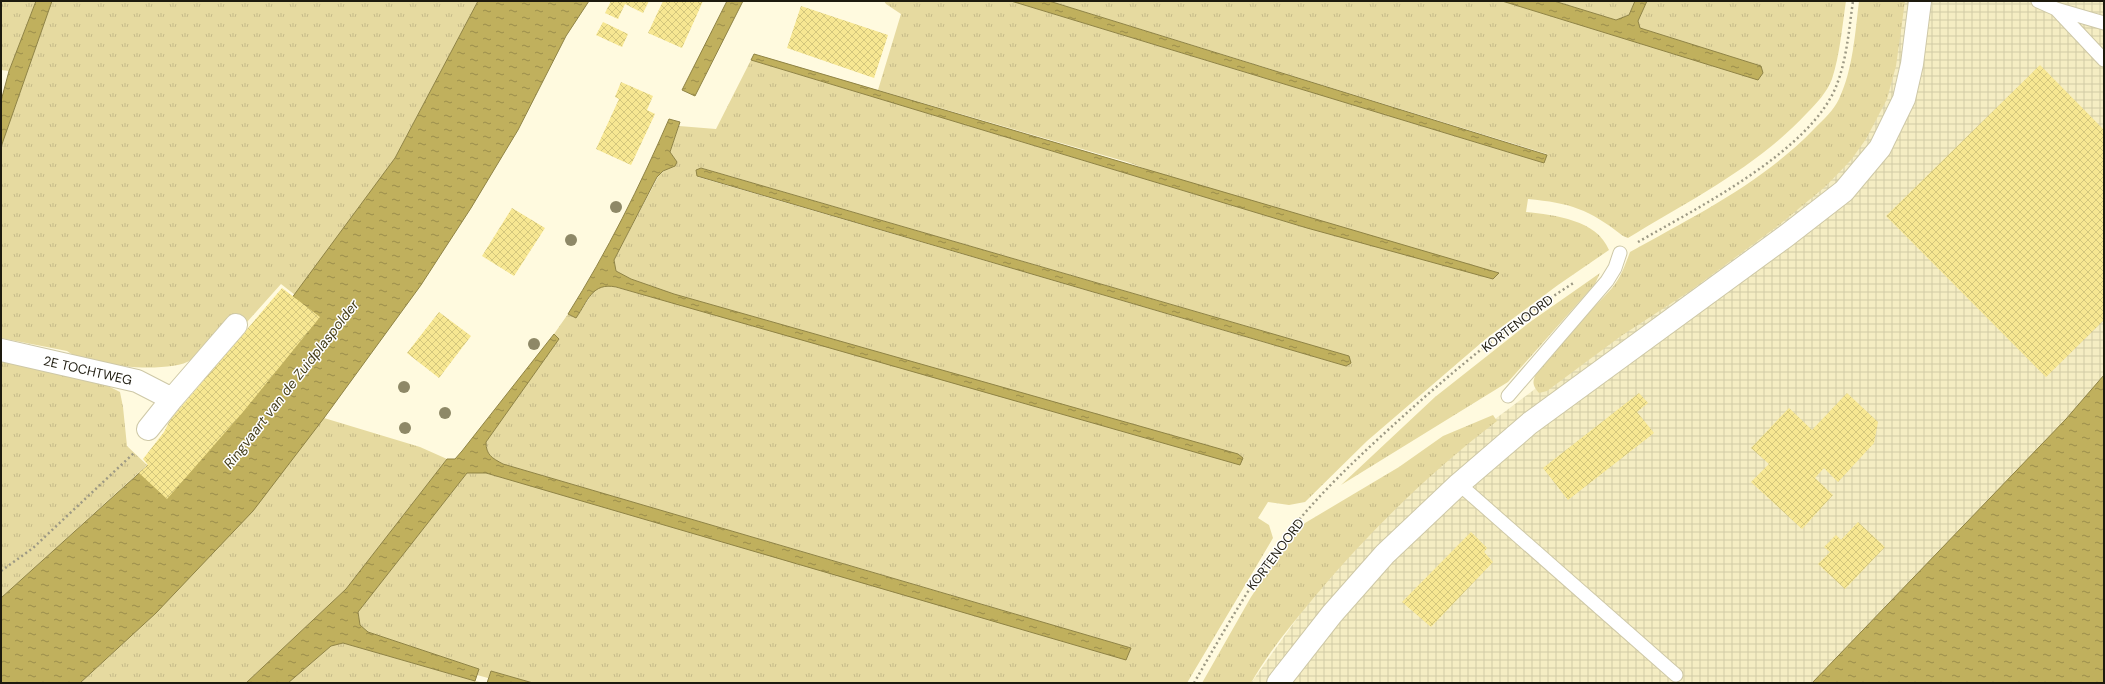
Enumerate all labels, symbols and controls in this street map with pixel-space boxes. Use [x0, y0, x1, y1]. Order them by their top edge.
street label: KORTENOORD [1478, 291, 1556, 356]
water label: Ringvaart van de Zuidplaspolder [219, 295, 363, 472]
street label: 2E TOCHTWEG [42, 352, 134, 389]
street label: KORTENOORD [1243, 515, 1308, 593]

